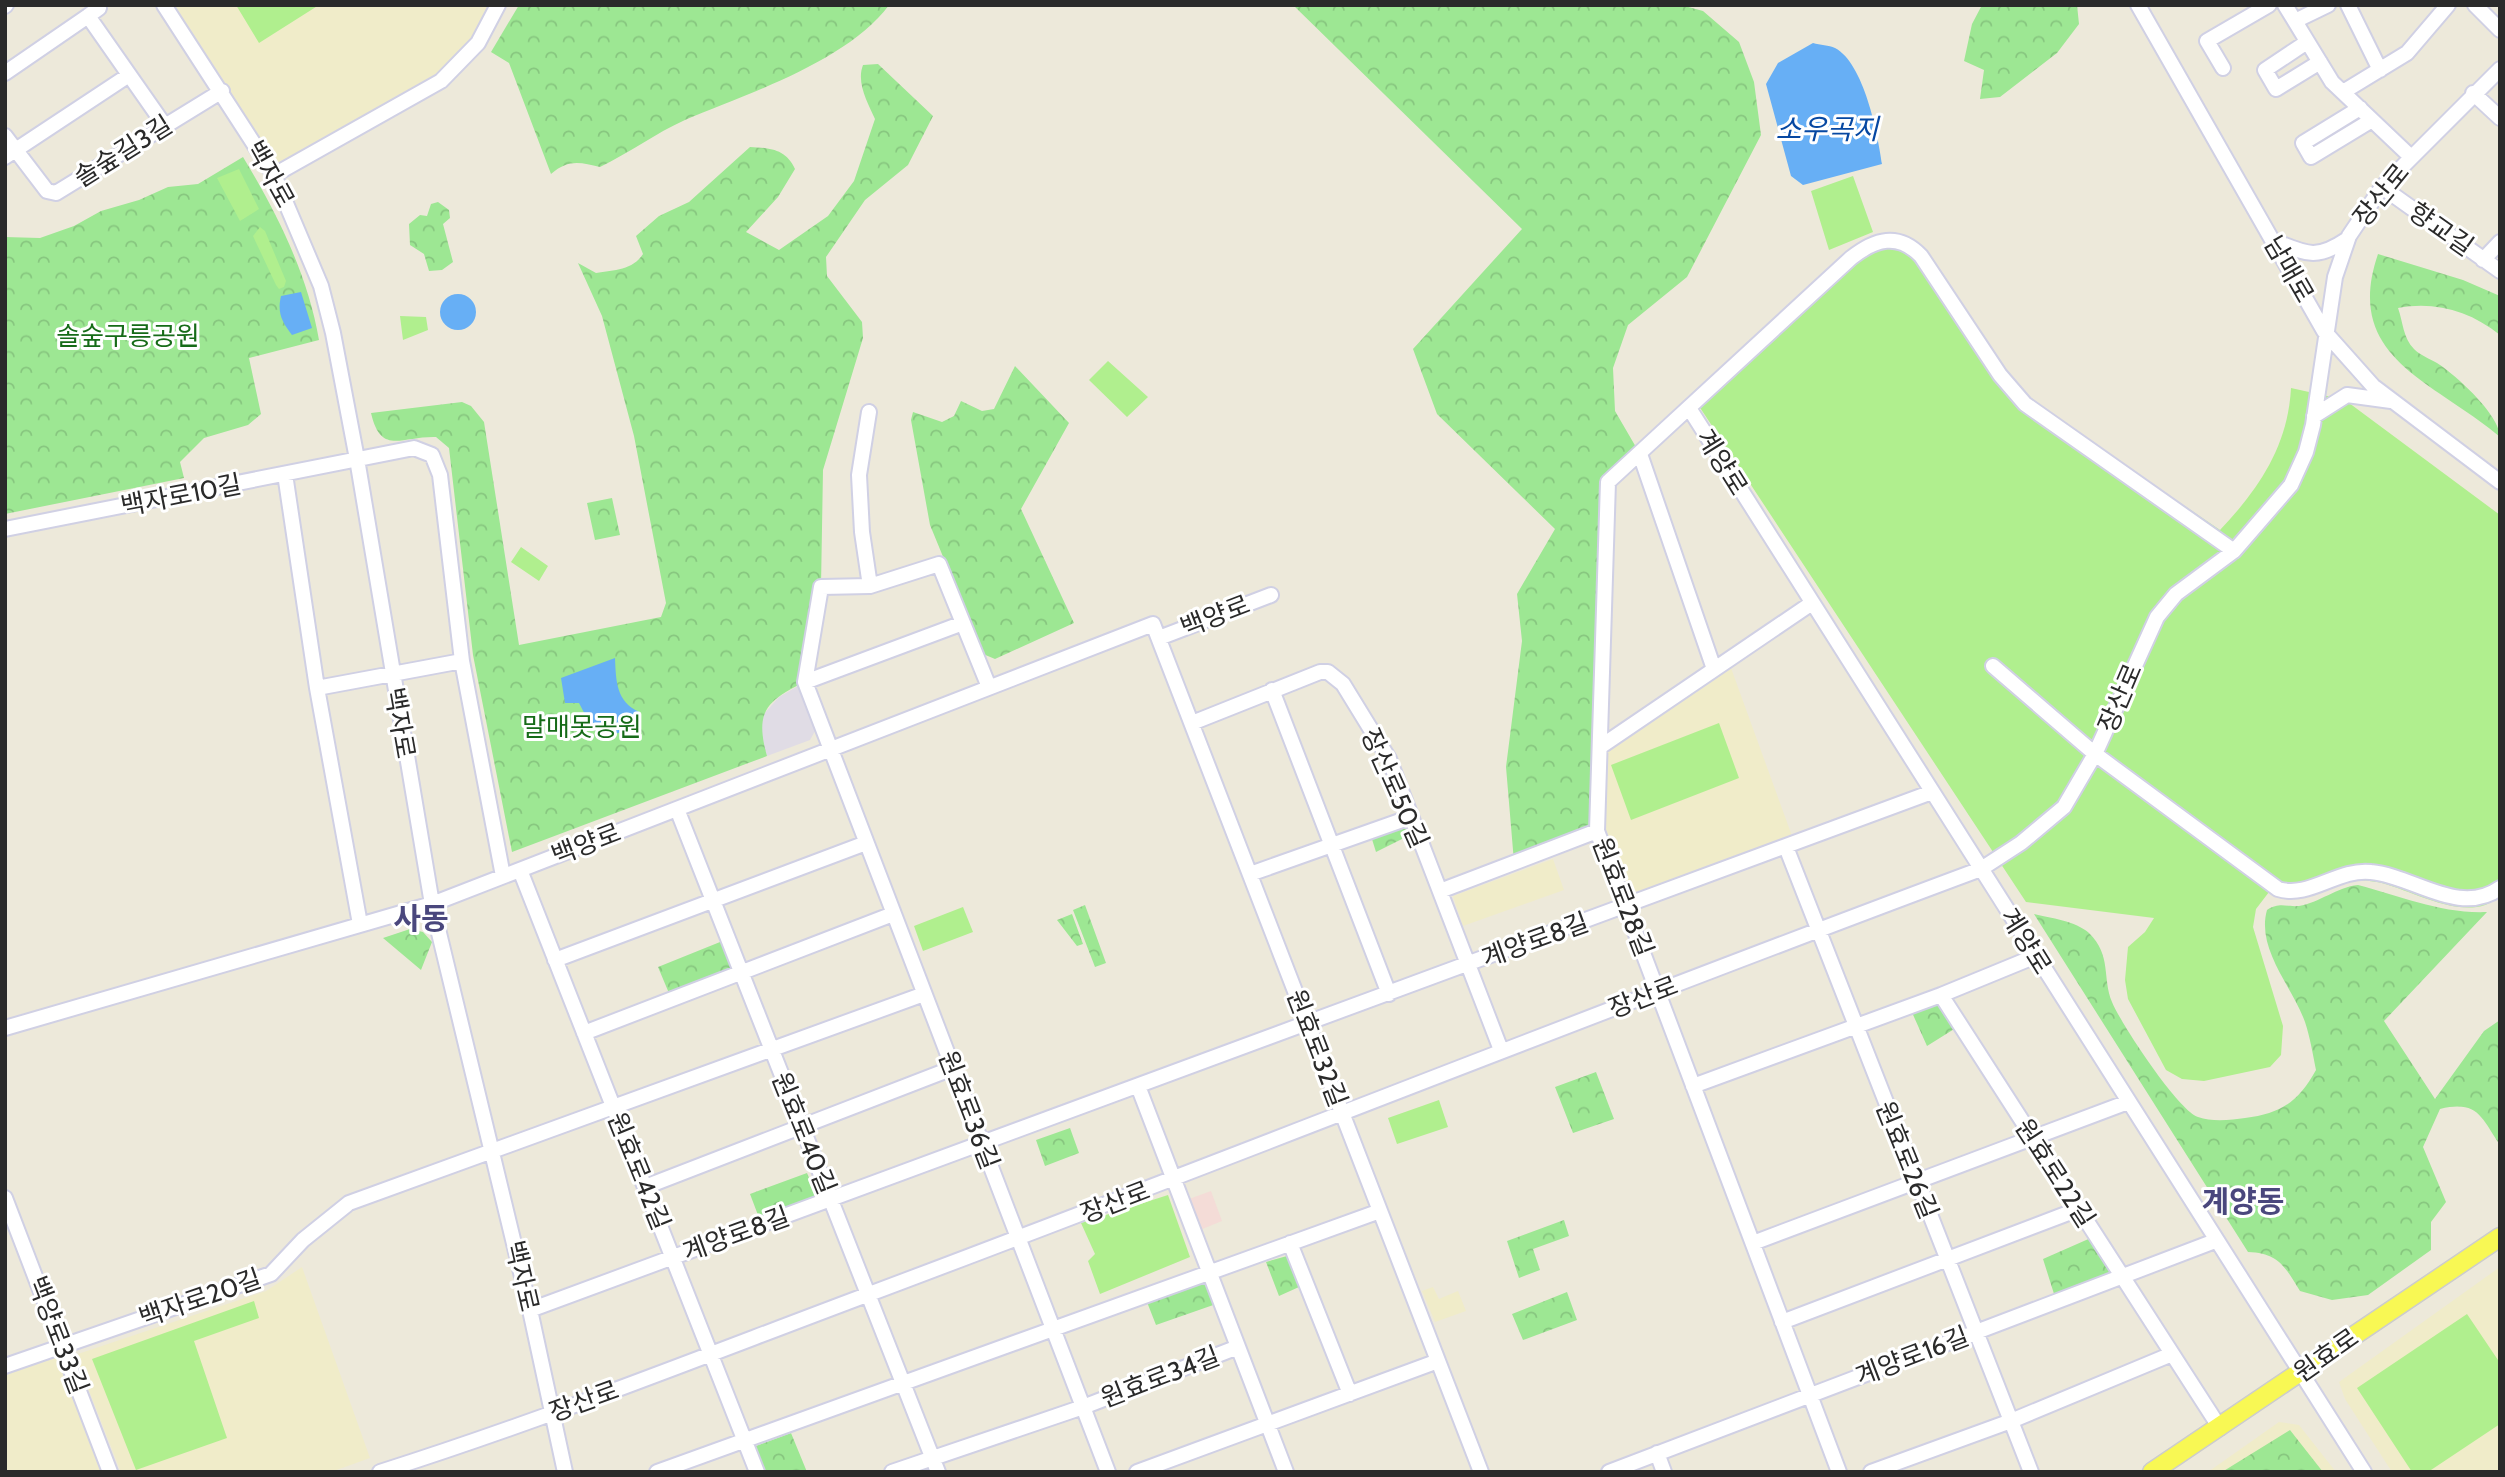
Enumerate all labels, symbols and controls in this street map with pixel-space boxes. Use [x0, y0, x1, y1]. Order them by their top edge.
street label: 솔숲길3길 [68, 108, 178, 194]
water label: 소우곡지 [1775, 112, 1881, 146]
street label: 백자로 [239, 135, 301, 213]
street label: 장산로 [2346, 157, 2416, 233]
street label: 향교길 [2402, 195, 2480, 263]
street label: 남매로 [2257, 230, 2321, 308]
park label: 솔숲구릉공원 [56, 320, 200, 352]
street label: 계양로 [1689, 423, 1755, 501]
street label: 백자로10길 [118, 468, 244, 522]
street label: 백양로 [1176, 588, 1254, 644]
street label: 장산로 [2091, 659, 2149, 737]
street label: 백자로 [378, 685, 422, 761]
park label: 말매못공원 [522, 711, 642, 743]
street label: 장산로50길 [1354, 723, 1436, 853]
street label: 백양로 [547, 816, 625, 872]
street label: 원효로28길 [1586, 833, 1660, 961]
district label: 사동 [393, 900, 449, 937]
street label: 계양로 [1993, 902, 2059, 980]
street label: 계양로8길 [1477, 906, 1593, 974]
street label: 장산로 [1604, 969, 1682, 1025]
street label: 원효로32길 [1280, 985, 1354, 1111]
street label: 원효로36길 [932, 1046, 1006, 1174]
street label: 원효로40길 [765, 1067, 843, 1199]
street label: 원효로26길 [1869, 1096, 1945, 1224]
street label: 원효로42길 [601, 1107, 677, 1235]
street label: 원효로22길 [2008, 1113, 2102, 1233]
street label: 장산로 [1076, 1174, 1154, 1230]
district label: 계양동 [2202, 1183, 2284, 1220]
street label: 계양로8길 [678, 1200, 794, 1268]
street label: 백자로 [498, 1237, 546, 1315]
street label: 백자로20길 [135, 1262, 265, 1334]
street label: 백양로33길 [21, 1271, 95, 1399]
street label: 계양로16길 [1851, 1320, 1973, 1392]
street label: 원효로 [2287, 1321, 2365, 1389]
street label: 원효로34길 [1096, 1340, 1224, 1414]
street label: 장산로 [545, 1374, 623, 1428]

